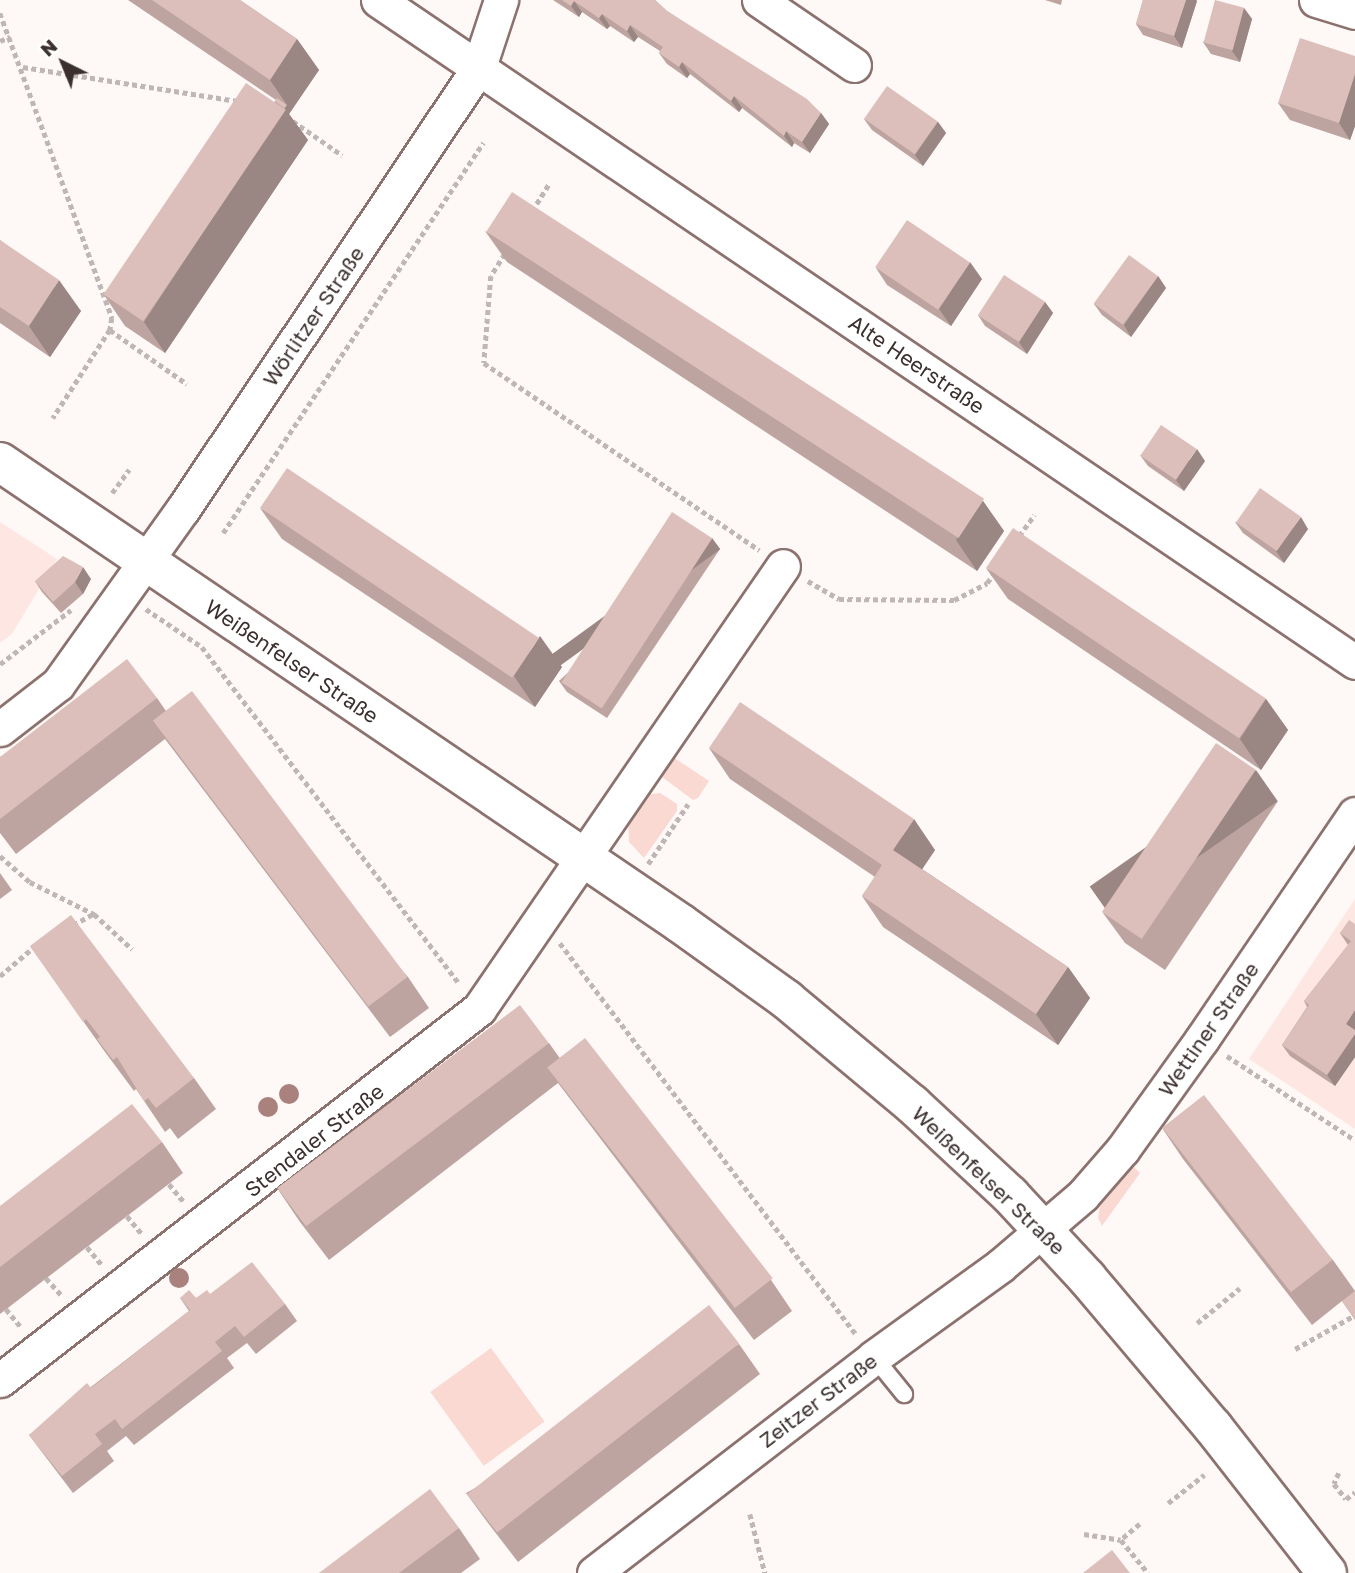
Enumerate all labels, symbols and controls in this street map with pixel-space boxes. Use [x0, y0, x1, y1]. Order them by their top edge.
north arrow [28, 28, 98, 98]
text: N [35, 34, 61, 61]
street label: Wörlitzer Straße [257, 241, 369, 391]
street label: Alte Heerstraße [844, 309, 990, 419]
street label: Weißenfelser Straße [201, 594, 383, 728]
street label: Wettiner Straße [1152, 957, 1264, 1101]
street label: Stendaler Straße [240, 1078, 388, 1202]
street label: Weißenfelser Straße [907, 1100, 1071, 1260]
street label: Zeitzer Straße [754, 1348, 882, 1452]

